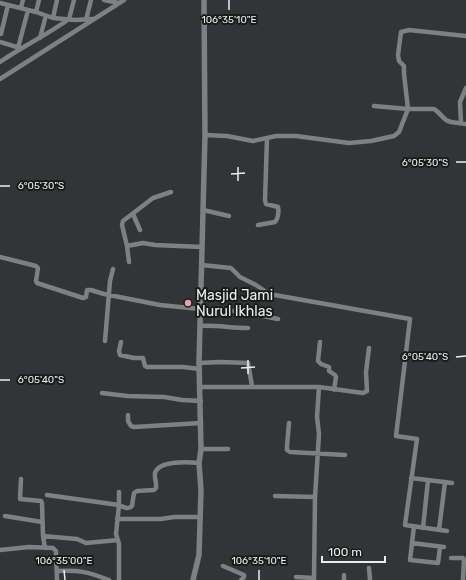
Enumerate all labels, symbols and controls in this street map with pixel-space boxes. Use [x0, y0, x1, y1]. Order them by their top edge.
text: 106°35'10"E [201, 14, 257, 26]
text: 6°05'30"S [402, 157, 448, 169]
text: 6°05'30"S [18, 180, 64, 192]
place label: Masjid Jami Nurul Ikhlas [196, 287, 273, 320]
marker: Masjid Jami Nurul Ikhlas [183, 298, 193, 308]
text: 6°05'40"S [402, 351, 448, 363]
text: 6°05'40"S [18, 374, 64, 386]
scale bar [322, 538, 385, 564]
text: 100 m [328, 545, 362, 559]
text: 106°35'00"E [35, 555, 93, 567]
text: 106°35'10"E [231, 555, 287, 567]

